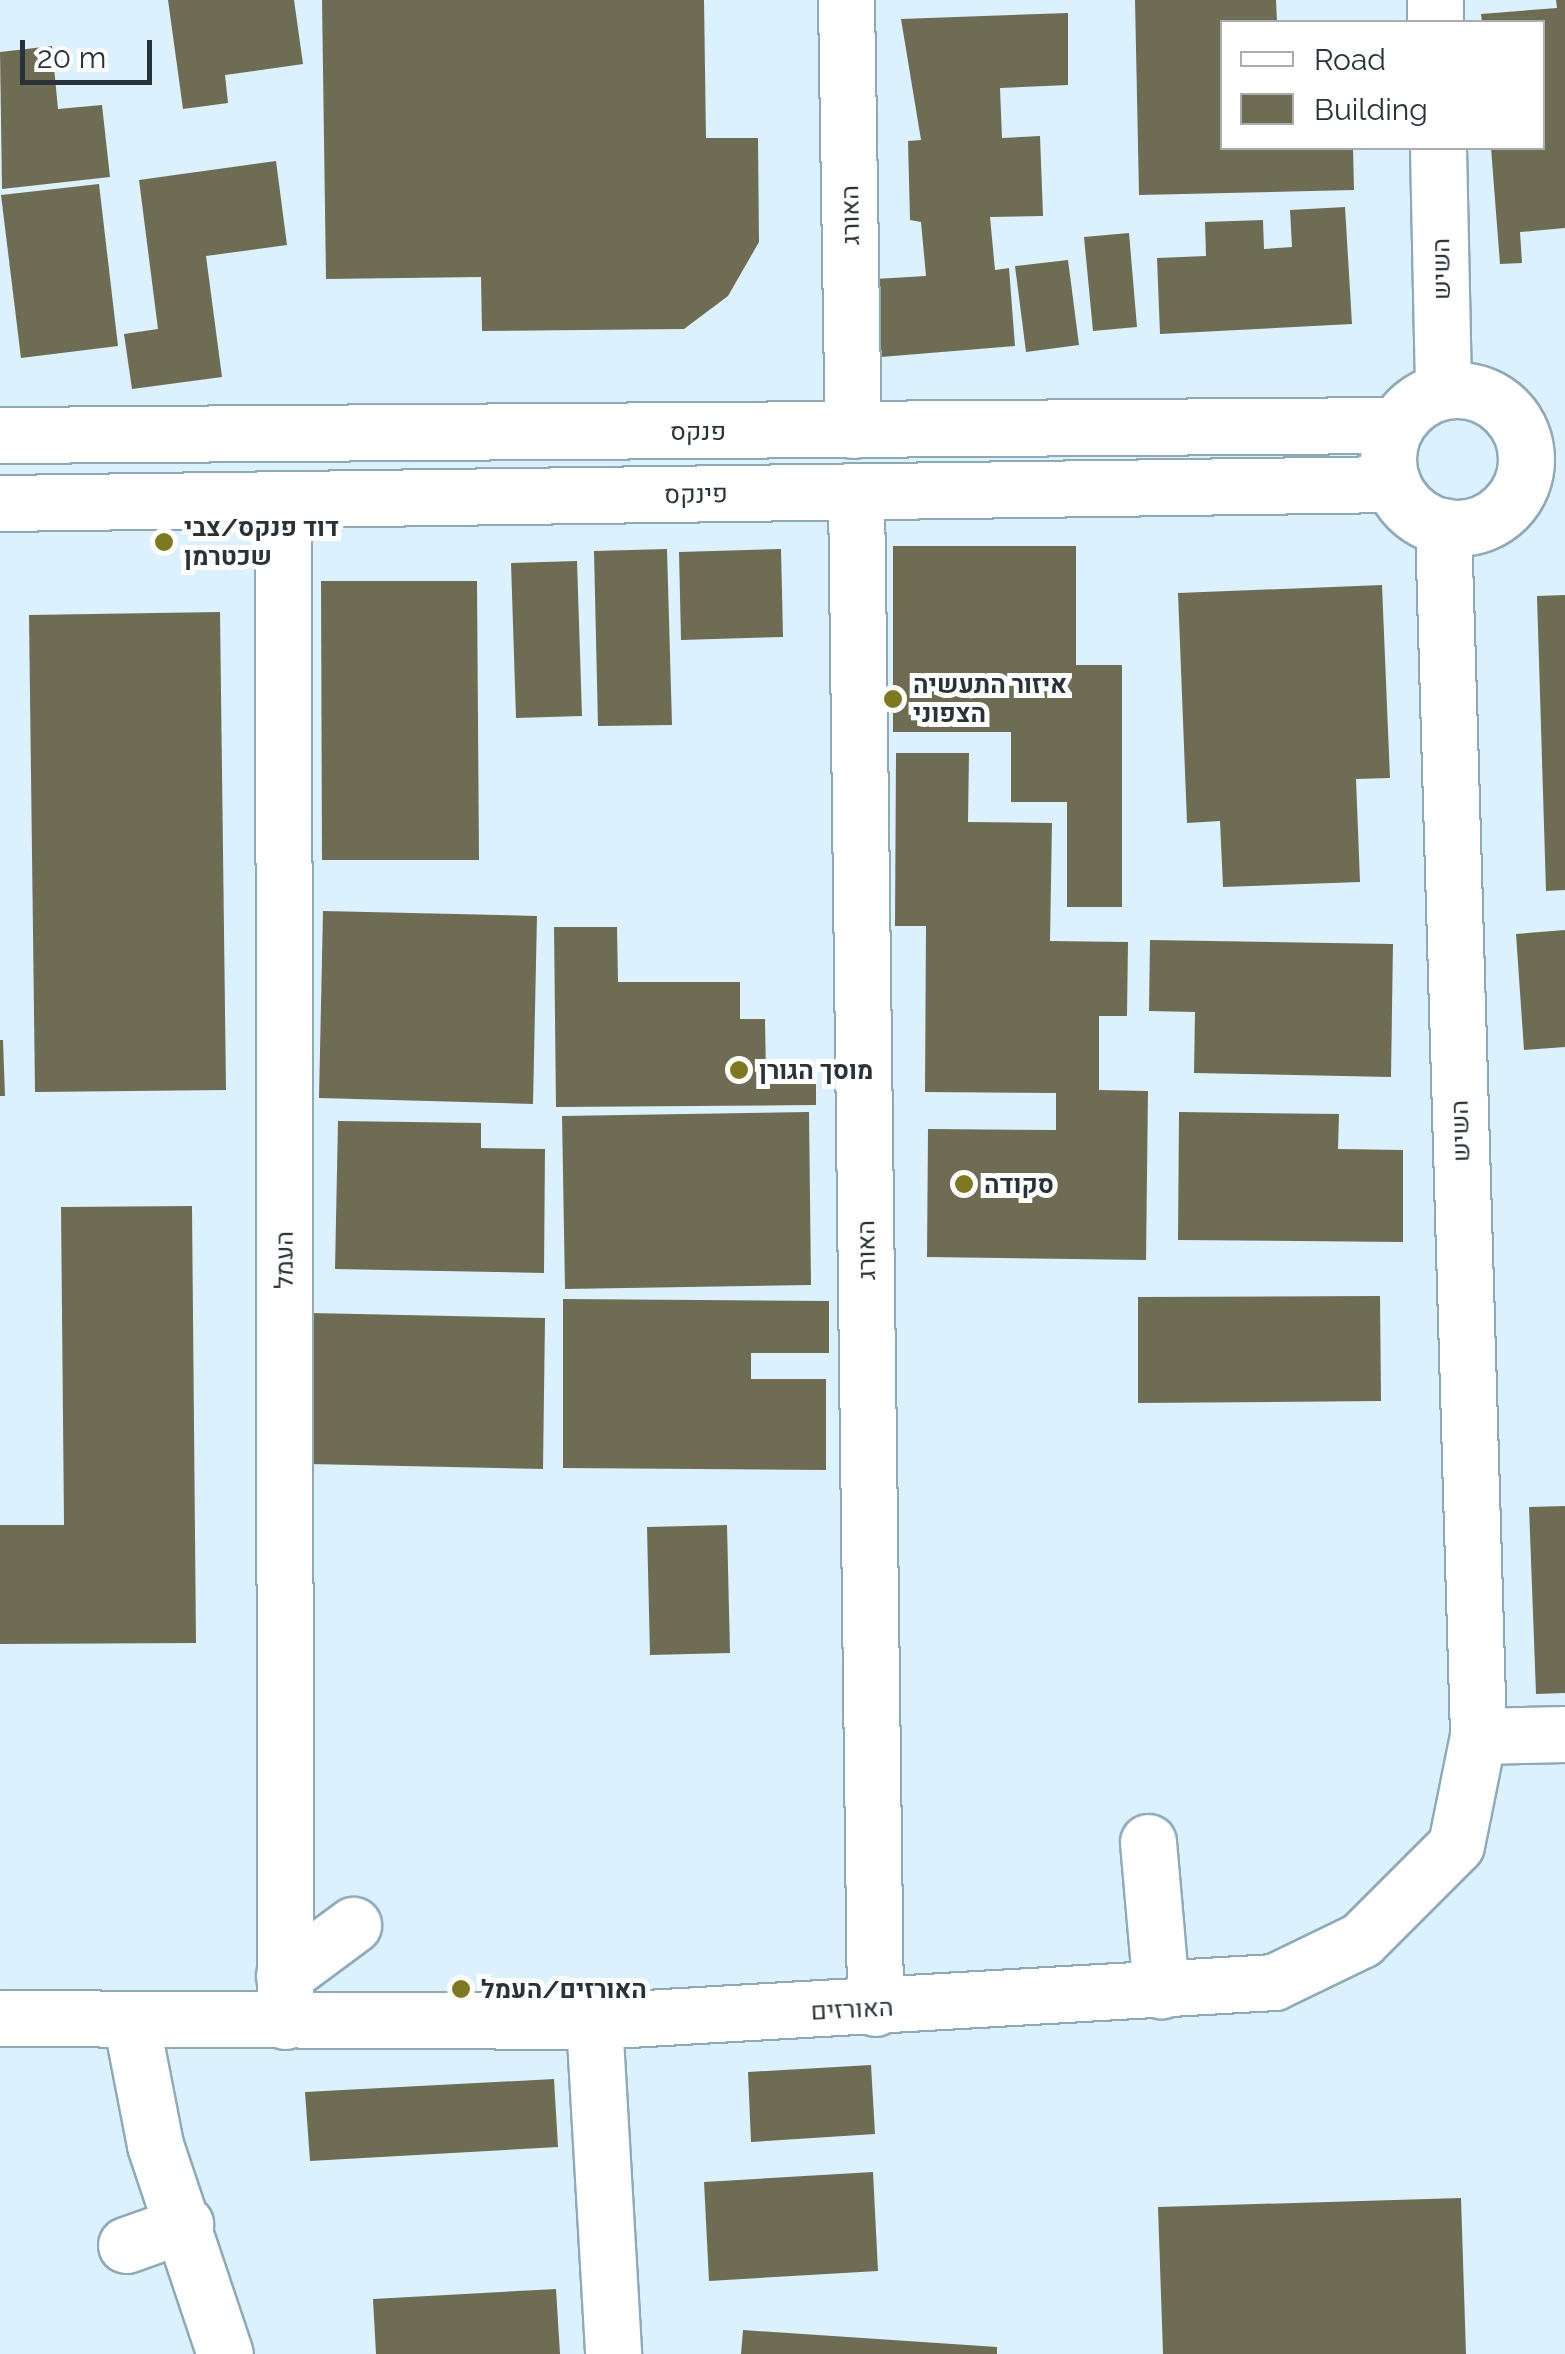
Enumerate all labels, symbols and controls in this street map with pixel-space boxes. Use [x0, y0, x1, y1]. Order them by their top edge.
scale bar [25, 20, 158, 82]
legend [1220, 20, 1545, 150]
text: 20 m [37, 40, 106, 75]
text: Road [1314, 42, 1386, 77]
text: Building [1314, 92, 1428, 127]
street label: האורג [834, 185, 866, 245]
street label: השיש [1425, 238, 1457, 300]
street label: פנקס [670, 416, 726, 446]
street label: פינקס [664, 478, 728, 510]
place label: דוד פנקס/צבי שכטרמן [184, 513, 339, 572]
marker: דוד פנקס/צבי שכטרמן [153, 531, 175, 553]
place label: איזור התעשיה הצפוני [913, 670, 1067, 729]
marker: איזור התעשיה הצפוני [882, 688, 904, 710]
place label: מוסך הגורן [759, 1055, 873, 1085]
marker: מוסך הגורן [728, 1059, 750, 1081]
street label: השיש [1444, 1100, 1476, 1162]
place label: סקודה [984, 1169, 1054, 1199]
marker: סקודה [953, 1173, 975, 1195]
street label: האורג [850, 1220, 882, 1280]
street label: העמל [269, 1231, 299, 1289]
place label: האורזים/העמל [481, 1974, 647, 2004]
marker: האורזים/העמל [450, 1978, 472, 2000]
street label: האורזים [810, 1992, 894, 2026]

